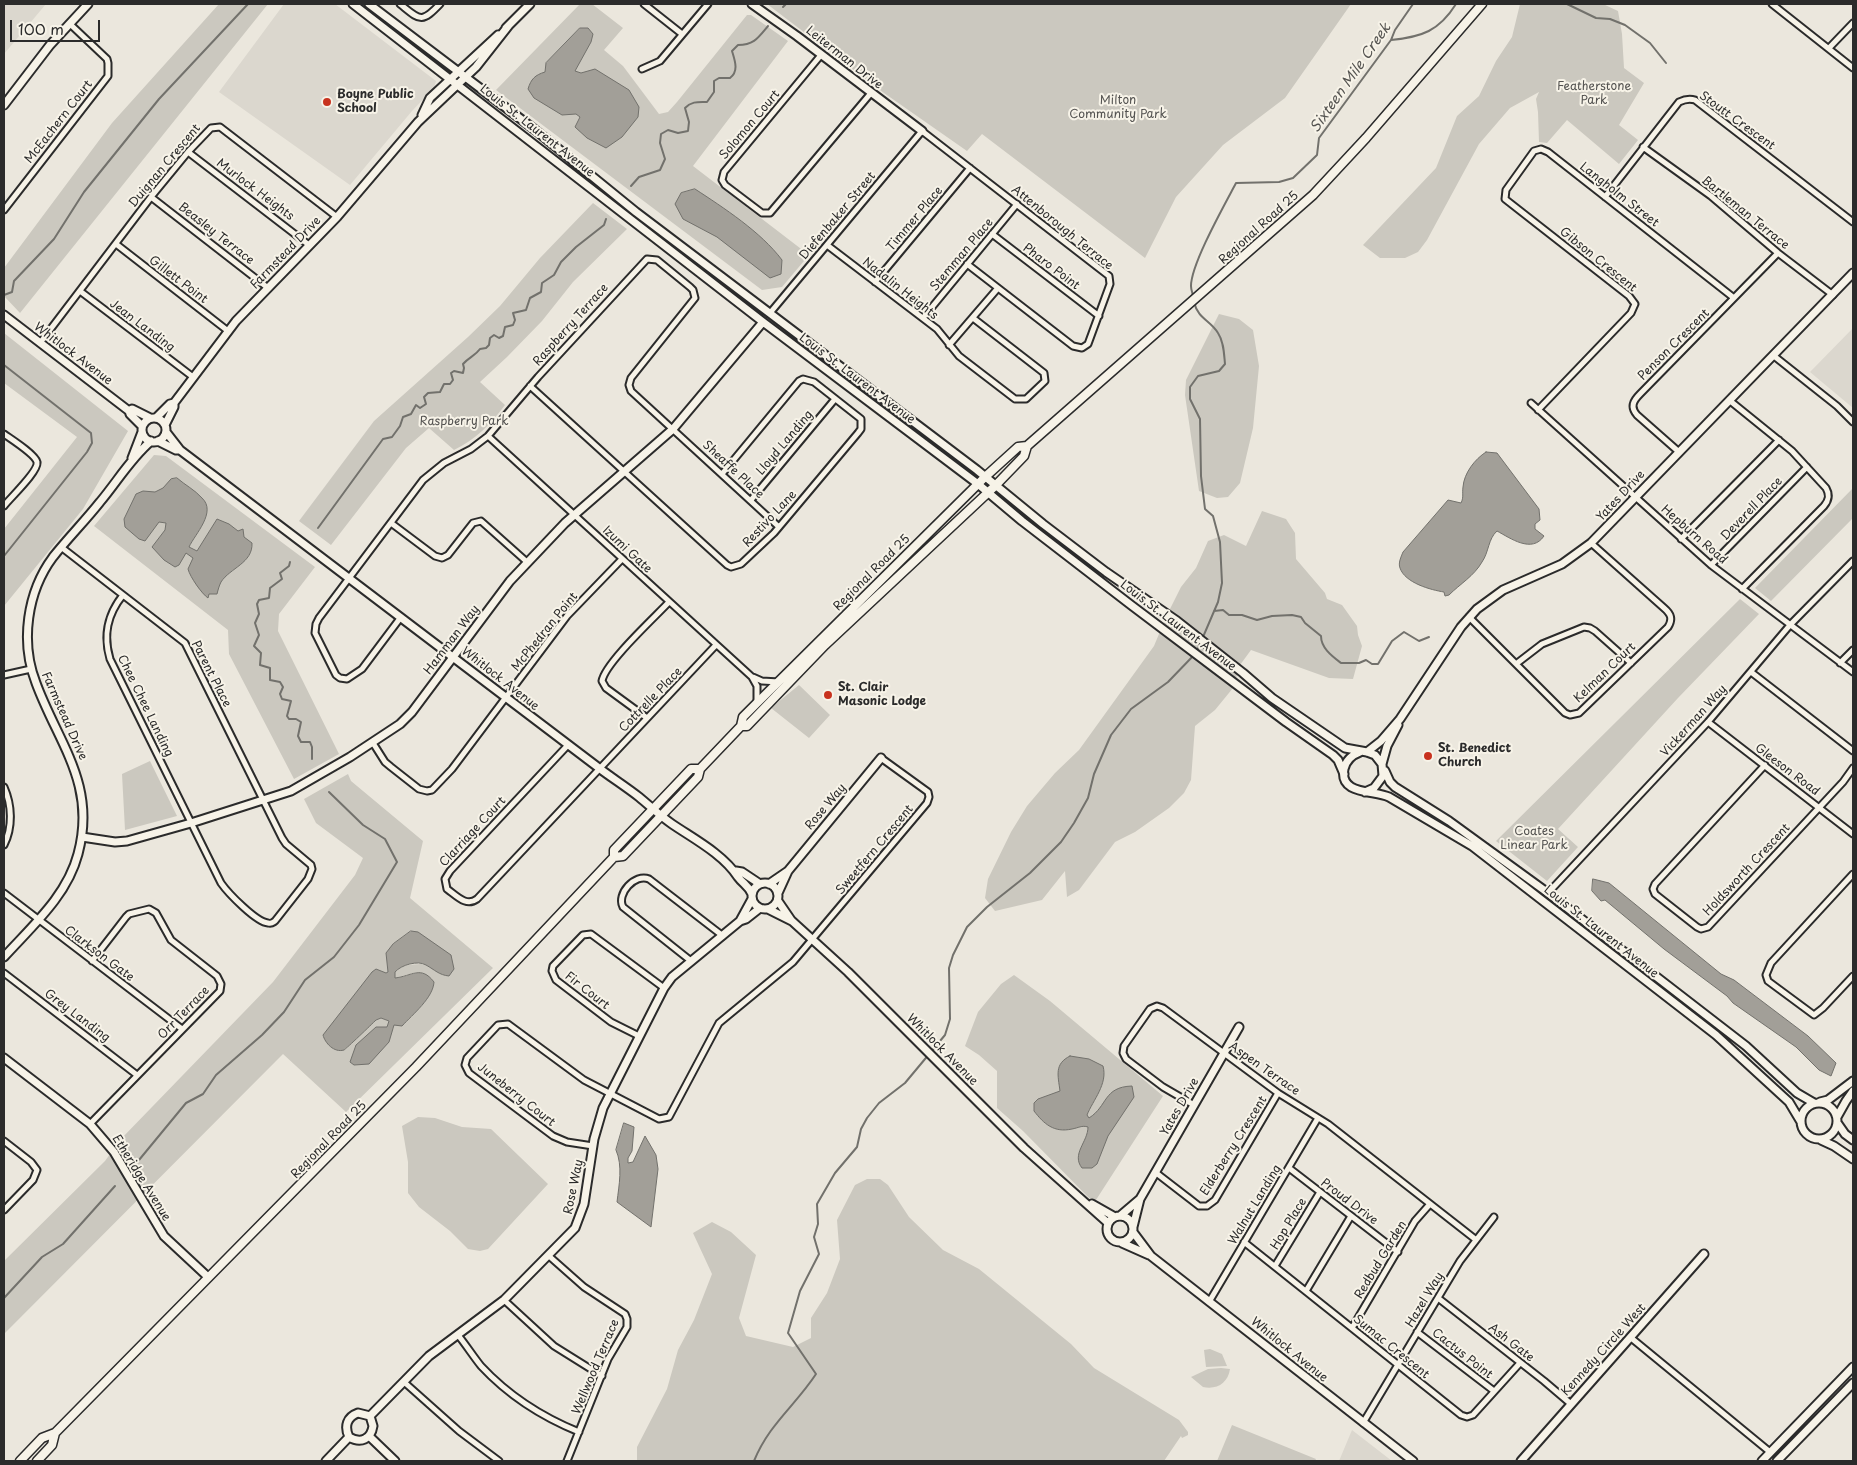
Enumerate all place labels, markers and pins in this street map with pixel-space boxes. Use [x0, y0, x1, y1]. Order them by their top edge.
place label: Boyne Public School [337, 88, 414, 116]
marker: Boyne Public School [321, 96, 333, 108]
place label: St. Clair Masonic Lodge [838, 681, 926, 709]
marker: St. Clair Masonic Lodge [822, 689, 834, 701]
place label: St. Benedict Church [1438, 742, 1511, 770]
marker: St. Benedict Church [1422, 750, 1434, 762]

